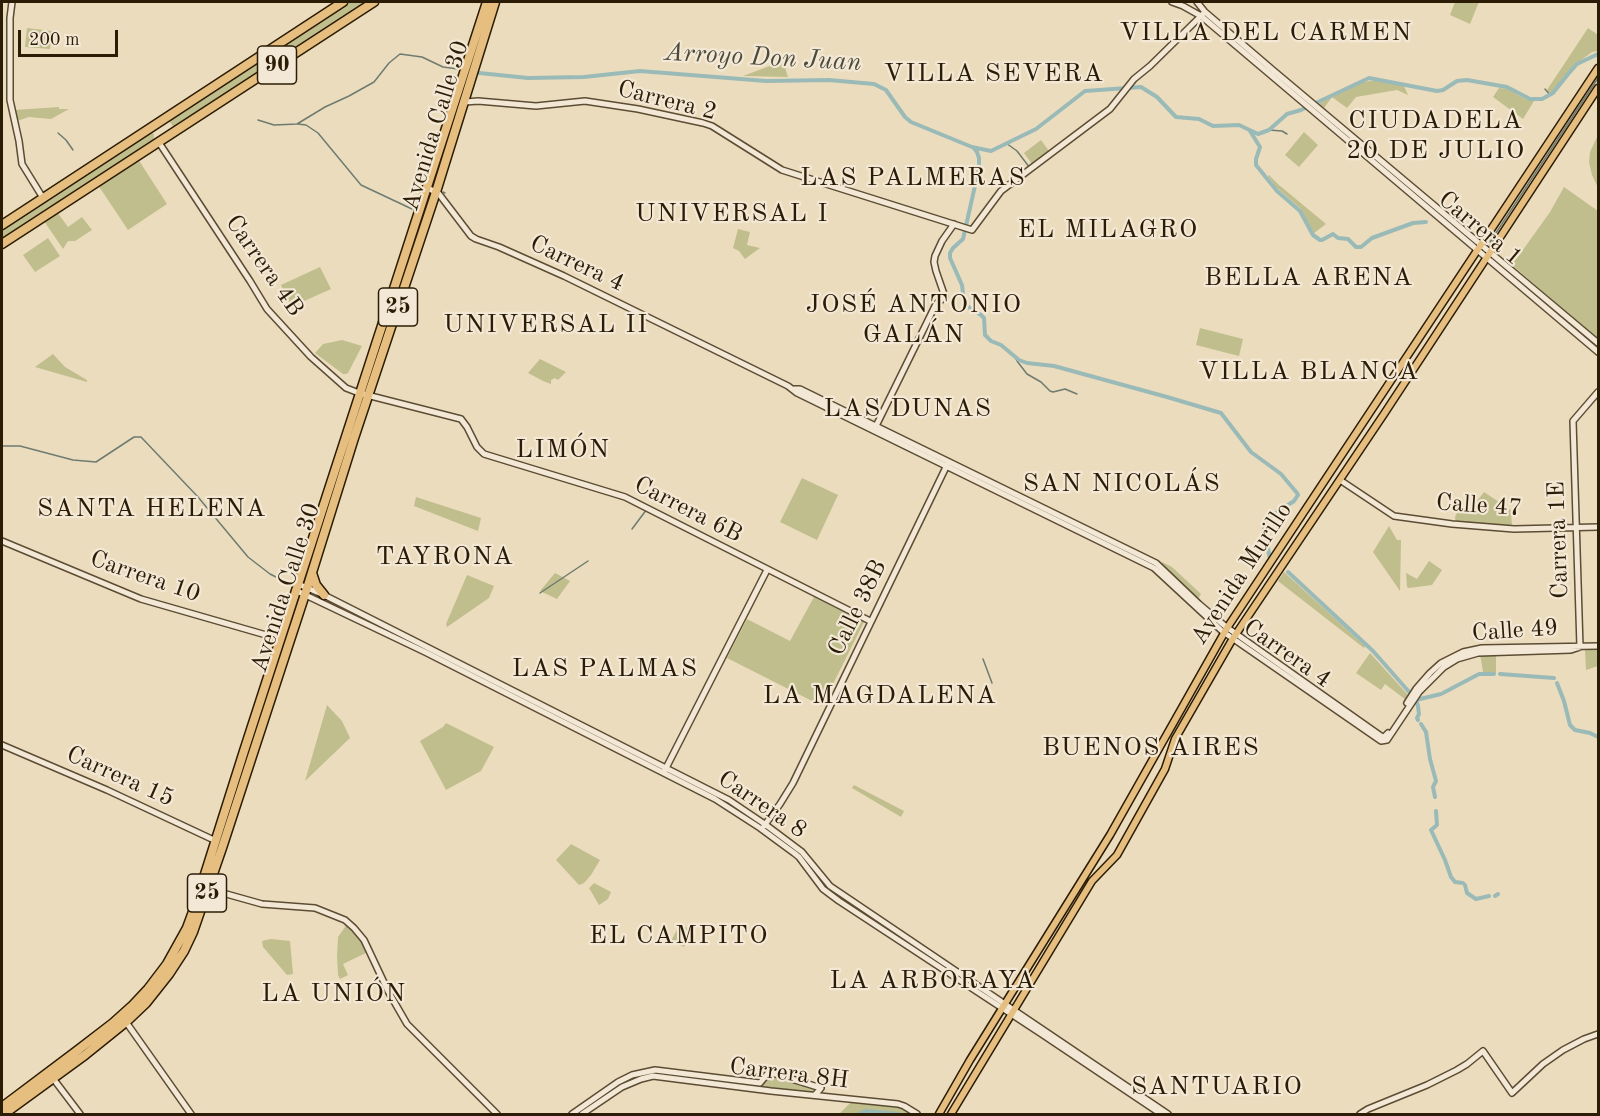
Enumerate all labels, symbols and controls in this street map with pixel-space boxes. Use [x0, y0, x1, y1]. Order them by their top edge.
district label: VILLA DEL CARMEN [1119, 17, 1413, 49]
scale bar [21, 18, 122, 56]
text: 200 m [29, 31, 80, 49]
street label: Avenida Calle 30 [396, 37, 476, 215]
water label: Arroyo Don Juan [664, 37, 862, 79]
road number: 90 [258, 46, 296, 84]
district label: VILLA SEVERA [884, 58, 1104, 90]
street label: Carrera 2 [615, 75, 719, 127]
district label: CIUDADELA 20 DE JULIO [1346, 105, 1526, 166]
district label: LAS PALMERAS [800, 162, 1026, 194]
street label: Carrera 1 [1432, 186, 1528, 272]
district label: UNIVERSAL I [635, 198, 829, 230]
street label: Carrera 4B [218, 210, 310, 322]
district label: EL MILAGRO [1017, 214, 1199, 246]
street label: Carrera 4 [525, 230, 629, 298]
district label: BELLA ARENA [1204, 262, 1414, 294]
road number: 25 [378, 288, 418, 326]
district label: JOSÉ ANTONIO GALÁN [806, 289, 1022, 350]
district label: UNIVERSAL II [443, 309, 649, 341]
district label: VILLA BLANCA [1198, 356, 1420, 388]
district label: LAS DUNAS [824, 393, 992, 425]
district label: LIMÓN [515, 434, 611, 466]
district label: SAN NICOLÁS [1023, 468, 1221, 500]
street label: Carrera 6B [629, 470, 747, 550]
street label: Carrera 1E [1543, 481, 1575, 599]
street label: Calle 47 [1435, 489, 1523, 523]
district label: SANTA HELENA [37, 493, 267, 525]
street label: Avenida Murillo [1185, 497, 1299, 651]
street label: Avenida Calle 30 [245, 500, 327, 676]
district label: TAYRONA [376, 541, 514, 573]
street label: Carrera 10 [86, 545, 204, 609]
street label: Calle 38B [822, 555, 894, 661]
street label: Carrera 4 [1237, 613, 1337, 695]
street label: Calle 49 [1471, 614, 1559, 648]
district label: LAS PALMAS [512, 653, 698, 685]
district label: LA MAGDALENA [763, 680, 997, 712]
district label: BUENOS AIRES [1042, 732, 1260, 764]
street label: Carrera 15 [62, 740, 178, 814]
street label: Carrera 8 [712, 765, 812, 845]
road number: 25 [188, 874, 226, 912]
district label: EL CAMPITO [589, 920, 769, 952]
district label: LA ARBORAYA [830, 965, 1036, 997]
district label: LA UNIÓN [261, 978, 407, 1010]
street label: Carrera 8H [728, 1052, 850, 1096]
district label: SANTUARIO [1131, 1071, 1303, 1103]

